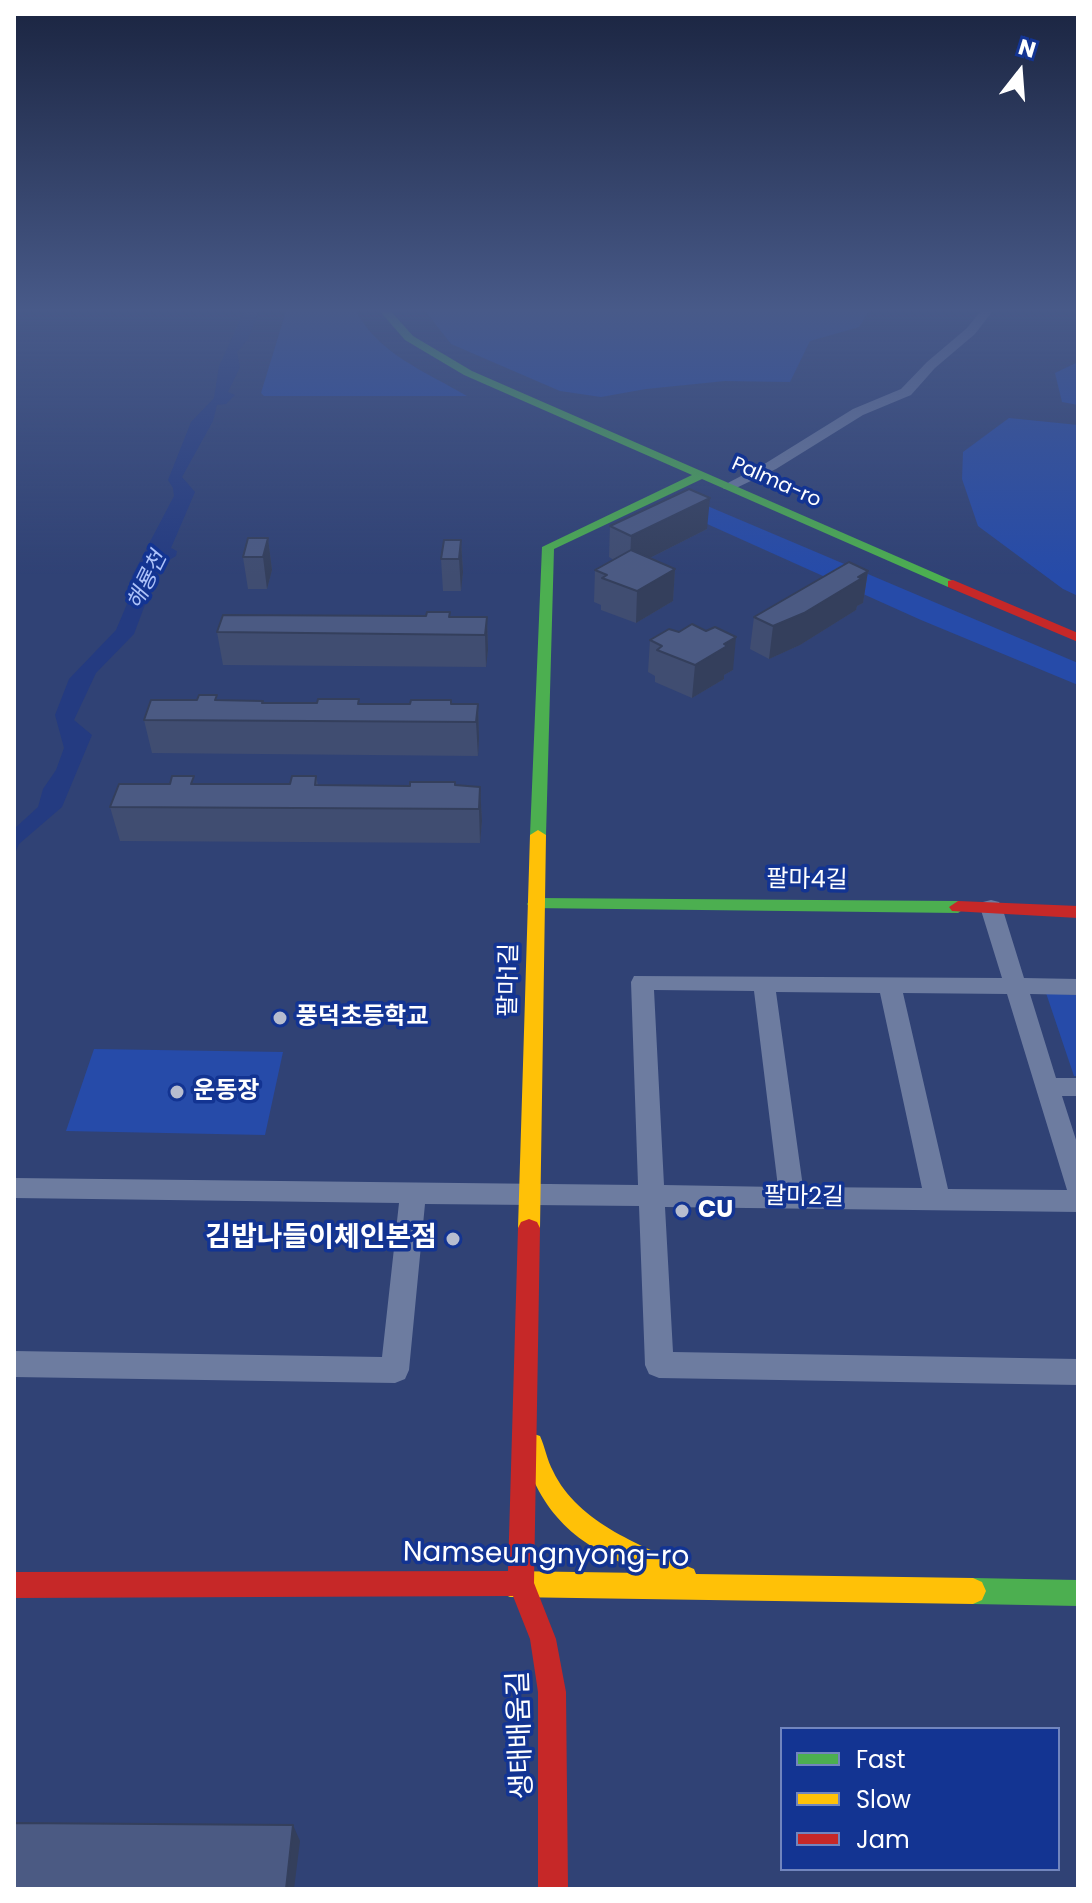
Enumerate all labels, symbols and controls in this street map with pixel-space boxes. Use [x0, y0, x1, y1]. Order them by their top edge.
text: N [1015, 31, 1040, 66]
north arrow [980, 32, 1060, 112]
street label: Palma-ro [728, 453, 824, 513]
water label: 해룡천 [123, 548, 173, 614]
street label: 팔마4길 [766, 866, 848, 896]
street label: 팔마1길 [495, 943, 525, 1017]
place label: 풍덕초등학교 [296, 1004, 428, 1032]
marker: 풍덕초등학교 [271, 1009, 289, 1027]
place label: 운동장 [193, 1078, 259, 1106]
marker: 운동장 [168, 1083, 186, 1101]
street label: 팔마2길 [764, 1183, 844, 1213]
place label: CU [698, 1197, 733, 1225]
marker: CU [673, 1202, 691, 1220]
place label: 김밥나들이체인본점 [205, 1222, 437, 1256]
marker: 김밥나들이체인본점 [444, 1230, 462, 1248]
street label: Namseungnyong-ro [403, 1537, 689, 1575]
street label: 생태배움길 [503, 1670, 541, 1800]
legend [780, 1727, 1060, 1871]
text: Fast [856, 1743, 906, 1776]
text: Slow [856, 1783, 911, 1816]
text: Jam [856, 1823, 910, 1856]

